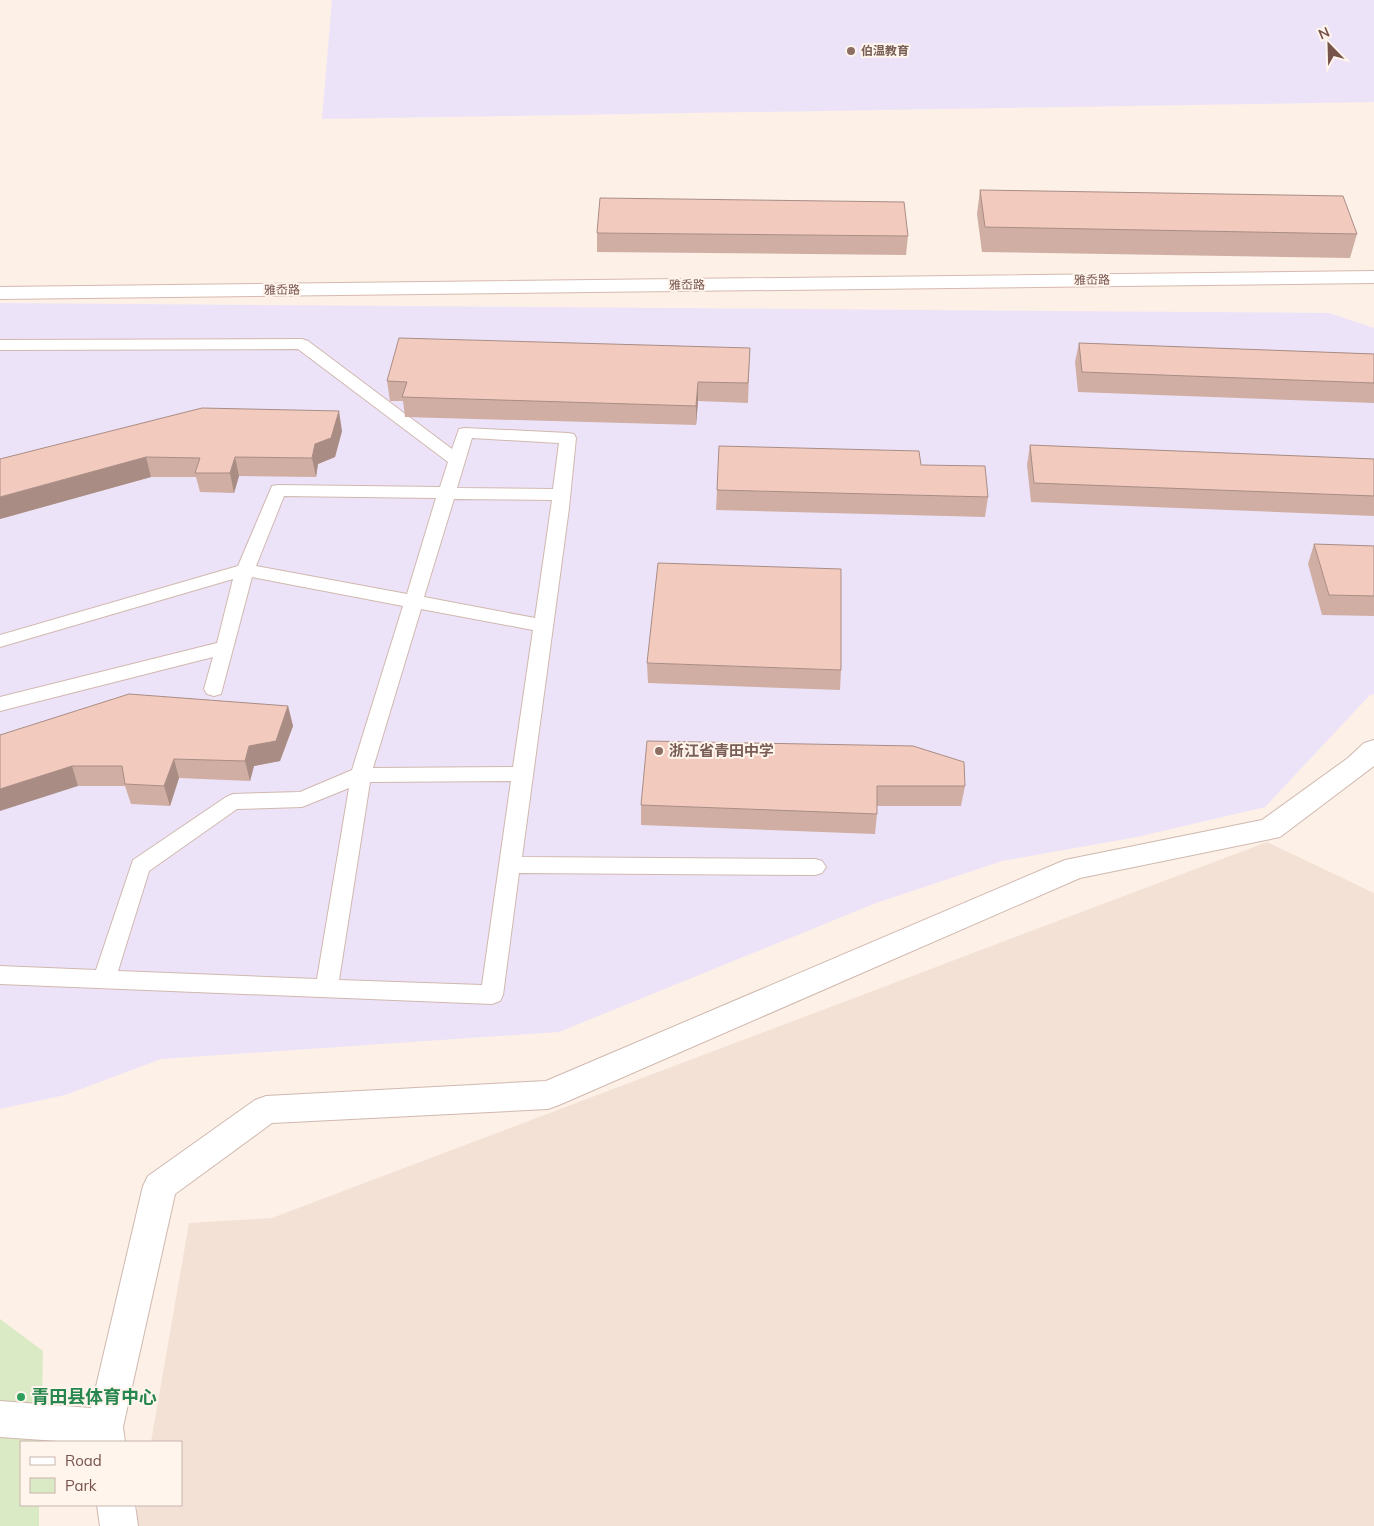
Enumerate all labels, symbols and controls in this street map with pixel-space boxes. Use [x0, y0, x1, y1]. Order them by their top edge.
north arrow [1304, 20, 1354, 70]
text: N [1316, 23, 1332, 43]
place label: 伯温教育 [861, 43, 909, 58]
marker: 伯温教育 [845, 45, 857, 57]
street label: 雅岙路 [1074, 272, 1110, 287]
street label: 雅岙路 [669, 277, 705, 292]
street label: 雅岙路 [264, 282, 300, 297]
place label: 浙江省青田中学 [669, 741, 774, 760]
marker: 浙江省青田中学 [653, 745, 665, 757]
place label: 青田县体育中心 [31, 1385, 157, 1408]
marker: 青田县体育中心 [15, 1391, 27, 1403]
legend [20, 1441, 182, 1506]
text: Road [65, 1451, 102, 1470]
text: Park [65, 1476, 97, 1495]

